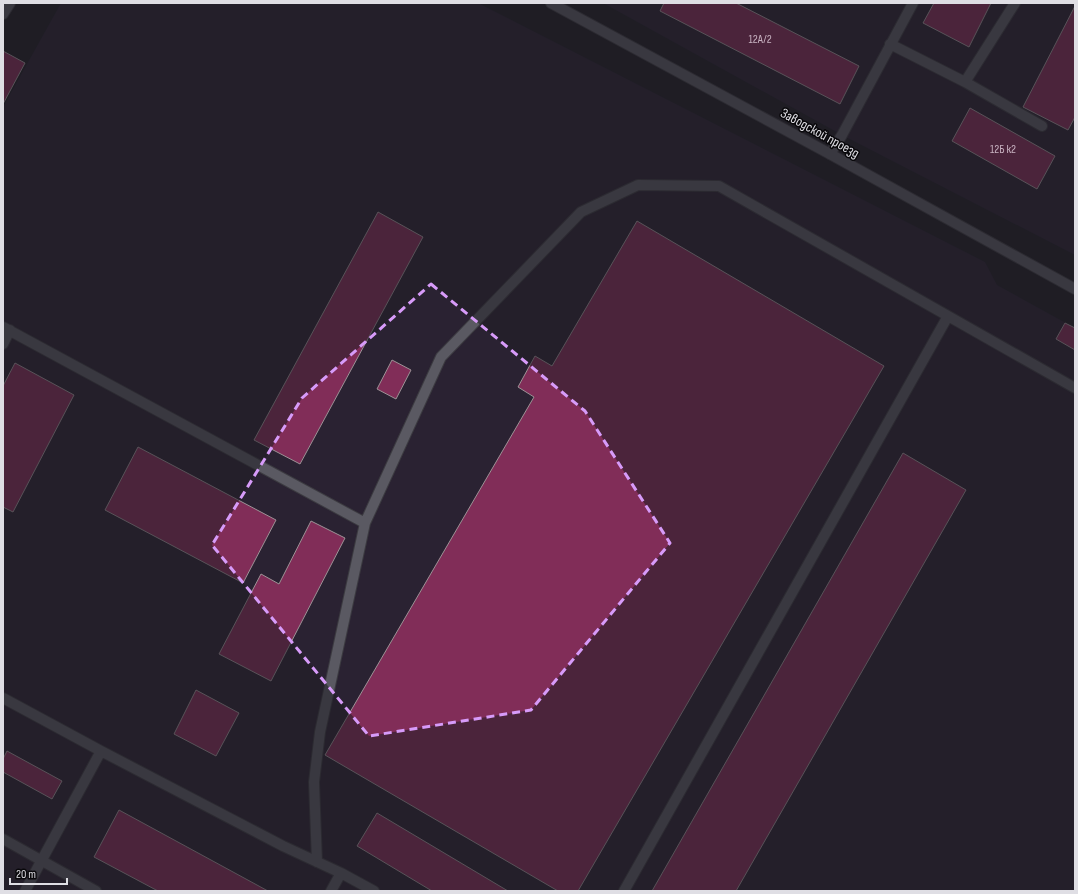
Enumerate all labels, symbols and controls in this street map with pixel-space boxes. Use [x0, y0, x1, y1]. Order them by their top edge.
house number: 12А/2 [748, 32, 772, 47]
street label: Заводской проезд [778, 104, 862, 162]
house number: 12Б к2 [990, 142, 1016, 157]
scale bar [10, 860, 67, 886]
text: 20 m [16, 867, 36, 882]

